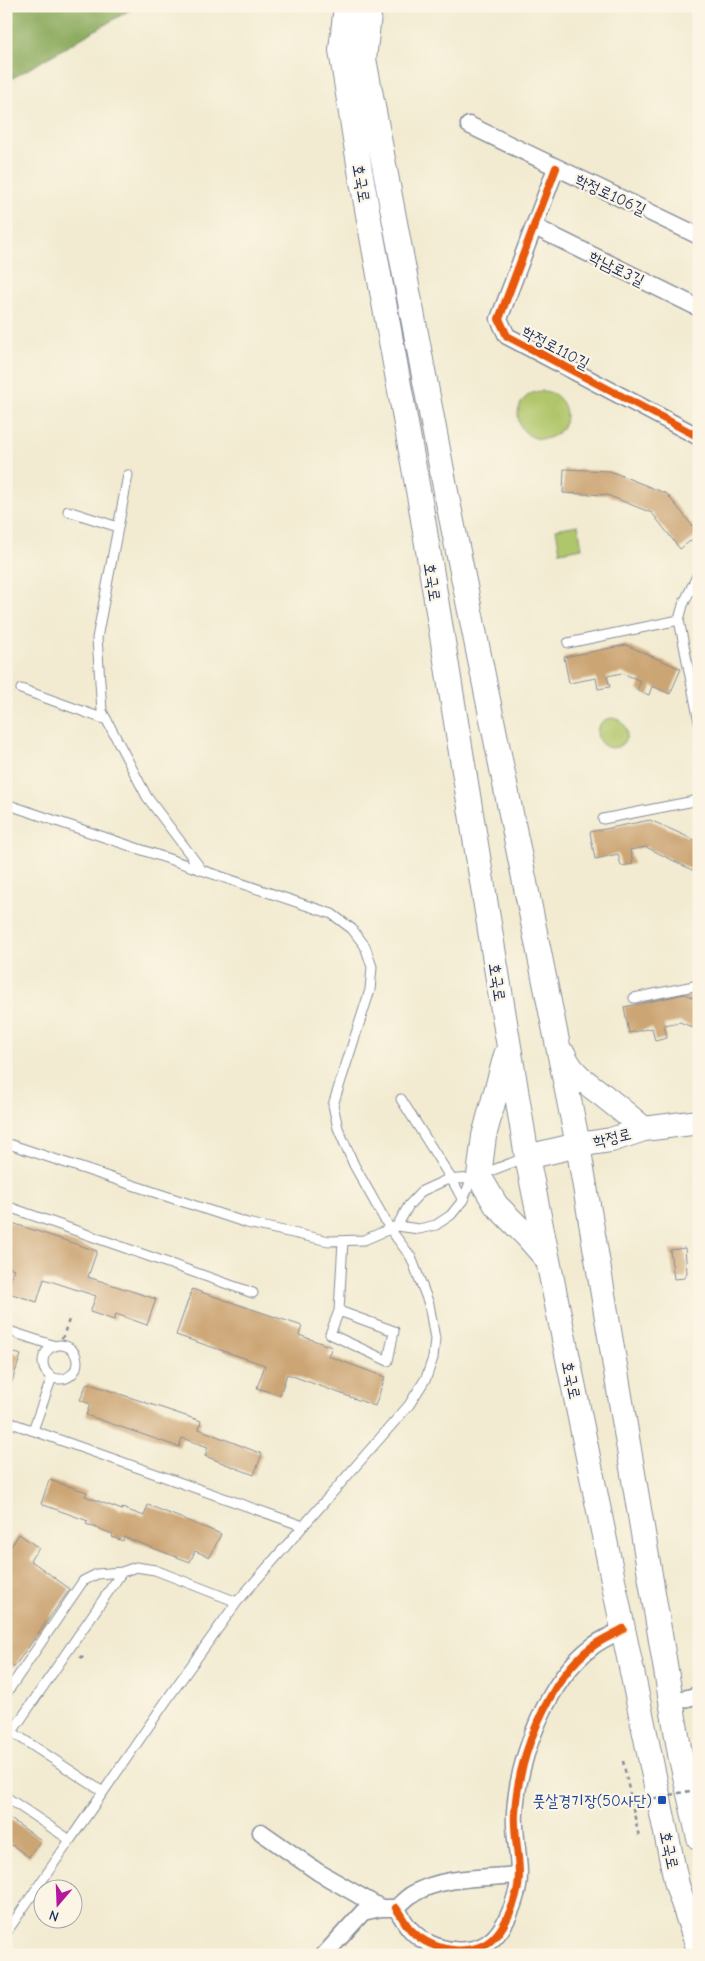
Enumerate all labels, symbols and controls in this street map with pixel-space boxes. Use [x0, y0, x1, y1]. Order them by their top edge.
street label: 호국로 [349, 163, 373, 204]
street label: 학정로106길 [572, 171, 649, 219]
street label: 학남로3길 [586, 248, 647, 290]
street label: 학정로110길 [519, 323, 592, 373]
street label: 호국로 [420, 562, 444, 603]
street label: 호국로 [485, 962, 509, 1003]
street label: 학정로 [591, 1125, 633, 1151]
street label: 호국로 [558, 1359, 584, 1401]
place label: 풋살경기장(50사단) [532, 1792, 652, 1810]
marker: 풋살경기장(50사단) [656, 1794, 668, 1806]
street label: 호국로 [656, 1829, 682, 1871]
north arrow [32, 1878, 82, 1928]
text: N [47, 1906, 61, 1925]

